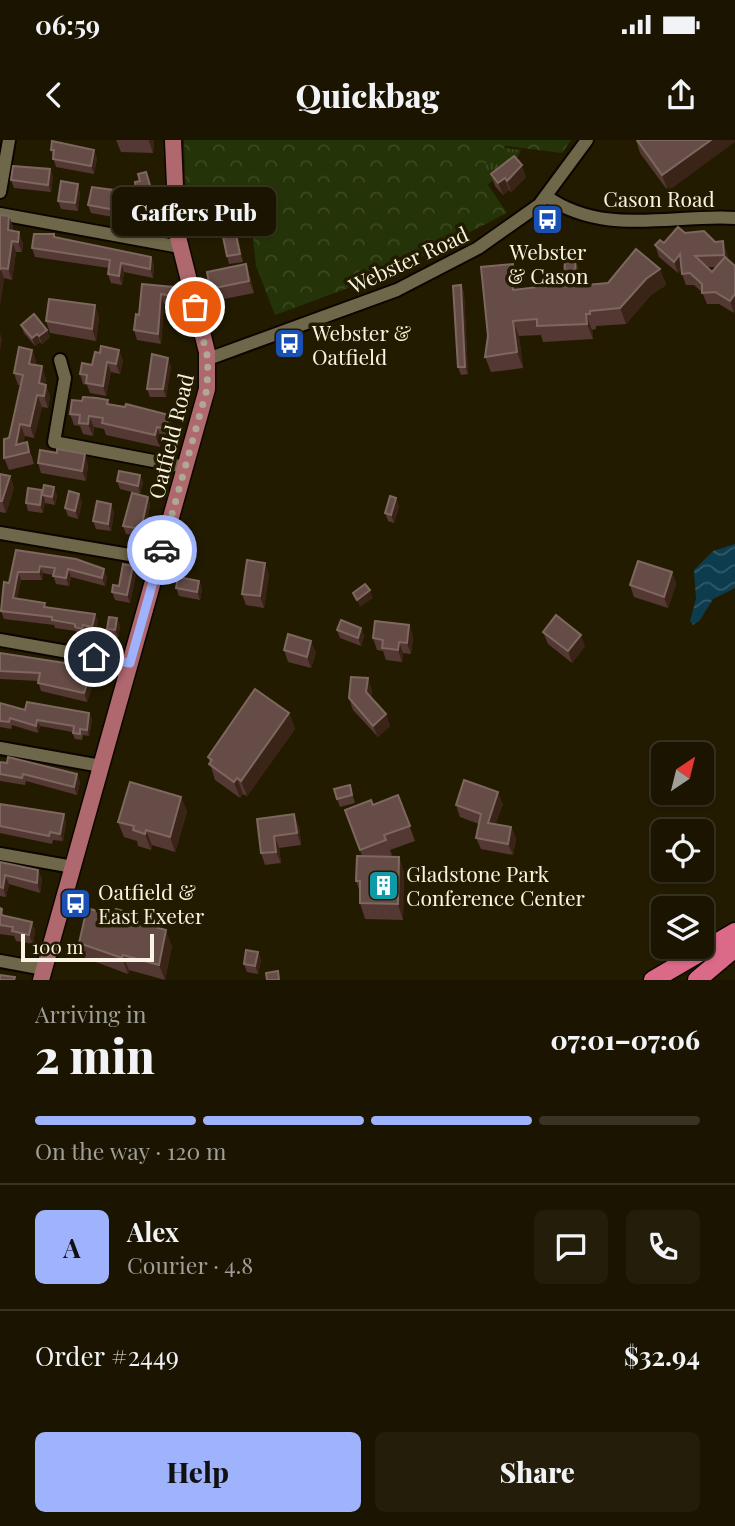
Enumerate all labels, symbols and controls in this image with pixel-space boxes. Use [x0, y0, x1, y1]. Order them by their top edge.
text: 06:59 [35, 7, 100, 42]
text: Quickbag [295, 73, 440, 116]
icon: back [35, 76, 73, 114]
icon: share [662, 76, 700, 114]
street label: Cason Road [603, 184, 715, 212]
callout: Gaffers Pub [113, 188, 277, 237]
text: Gaffers Pub [131, 196, 257, 227]
bus stop icon: Webster & Cason [531, 202, 565, 236]
street label: Webster Road [343, 219, 473, 299]
place label: Webster & Cason [507, 237, 589, 289]
pin [165, 277, 225, 337]
icon: bag [176, 288, 214, 326]
place label: Webster & Oatfield [311, 318, 412, 370]
bus stop icon: Webster & Oatfield [272, 327, 306, 361]
street label: Oatfield Road [141, 370, 199, 502]
courier [127, 515, 197, 585]
icon: car [143, 531, 181, 569]
pin [64, 627, 124, 687]
icon: home [75, 638, 113, 676]
north arrow [651, 742, 714, 805]
map controls [651, 742, 714, 959]
button: locate [651, 819, 714, 882]
place label: Gladstone Park Conference Center [406, 859, 586, 911]
building icon: Gladstone Park Conference Center [366, 868, 400, 902]
place label: Oatfield & East Exeter [98, 877, 205, 929]
bus stop icon: Oatfield & East Exeter [58, 886, 92, 920]
button: layers [651, 896, 714, 959]
scale bar [21, 931, 154, 963]
text: 100 m [32, 933, 83, 959]
text: Arriving in [35, 998, 147, 1029]
text: 07:01–07:06 [550, 1022, 700, 1057]
text: 2 min [35, 1024, 155, 1086]
text: On the way · 120 m [35, 1135, 227, 1166]
button: chat [534, 1210, 608, 1284]
button: phone [626, 1210, 700, 1284]
text: Alex [127, 1214, 179, 1249]
text: A [63, 1230, 81, 1265]
text: Courier · 4.8 [127, 1249, 253, 1280]
text: Order #2449 [35, 1338, 179, 1373]
text: $32.94 [624, 1338, 700, 1373]
button: Help [35, 1432, 361, 1512]
button: Share [375, 1432, 700, 1512]

